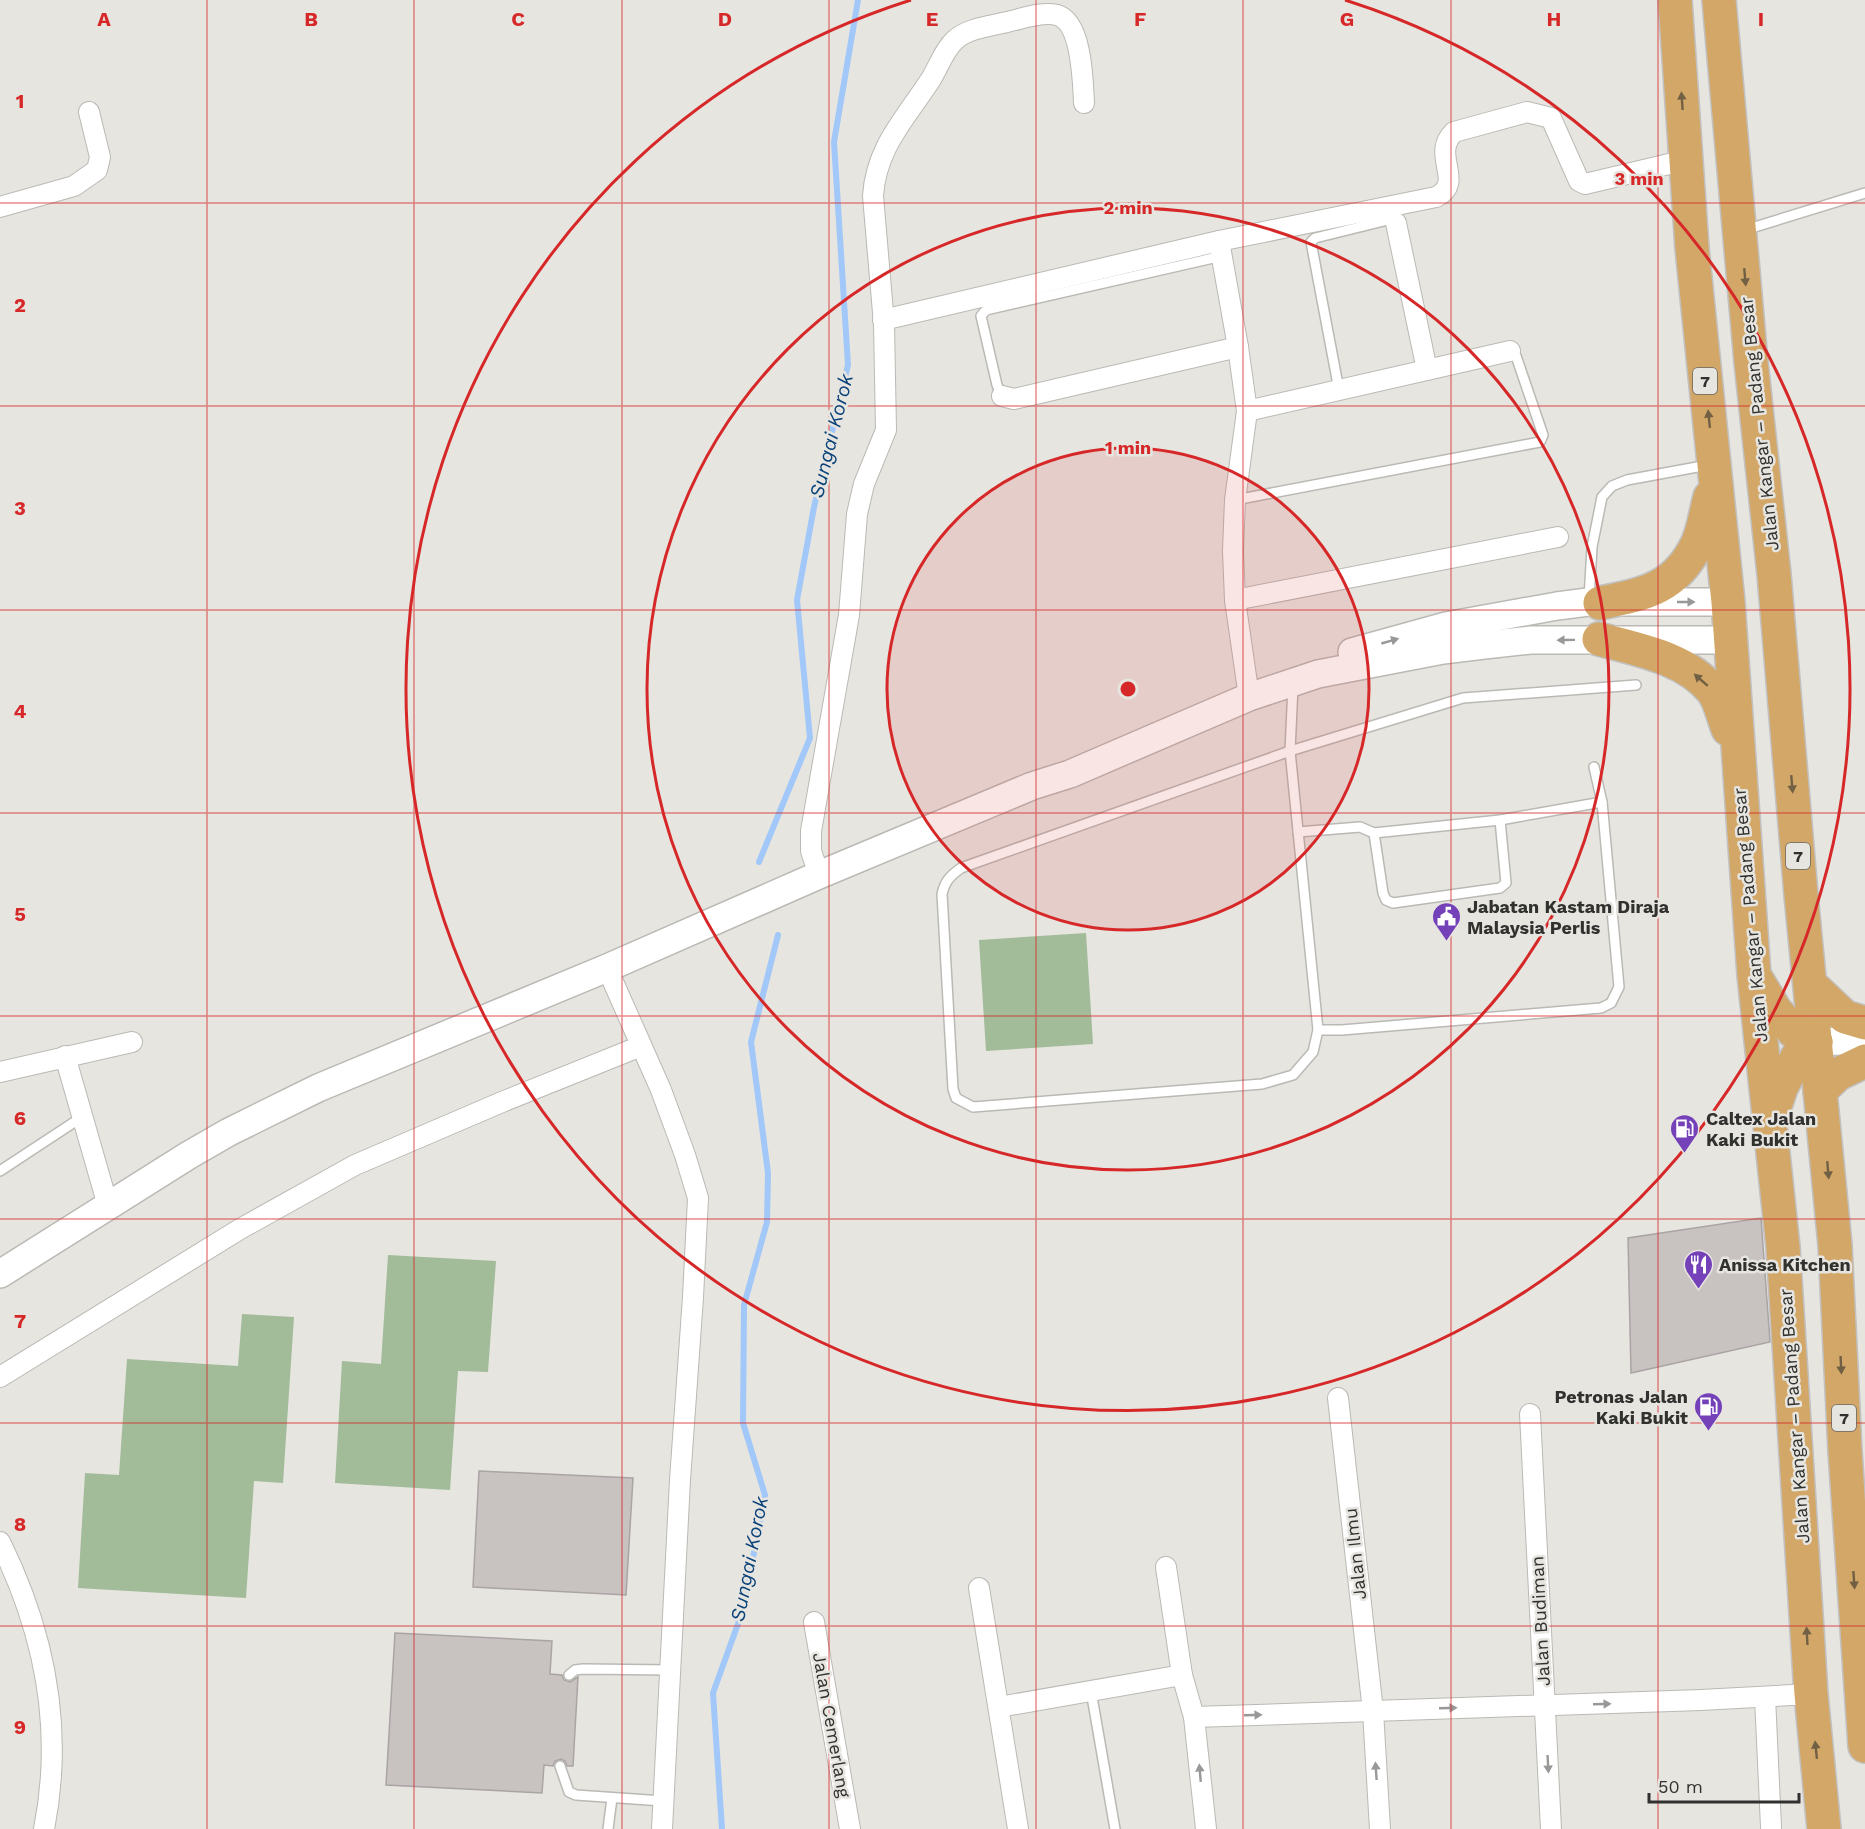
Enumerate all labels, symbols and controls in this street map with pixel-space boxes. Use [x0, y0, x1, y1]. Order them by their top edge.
text: A [97, 7, 111, 31]
text: B [304, 7, 318, 31]
text: C [511, 7, 525, 31]
text: D [718, 7, 732, 31]
text: E [926, 7, 938, 31]
text: F [1134, 7, 1146, 31]
text: G [1340, 7, 1354, 31]
text: H [1547, 7, 1561, 31]
text: I [1758, 7, 1764, 31]
text: 1 [16, 89, 24, 113]
one-way arrow [1677, 92, 1687, 111]
text: 3 min [1614, 168, 1664, 189]
text: 2 min [1103, 197, 1153, 218]
one-way arrow [1740, 268, 1749, 287]
text: 2 [14, 293, 26, 317]
street label: Jalan Kangar – Padang Besar [1735, 296, 1783, 552]
road number: 7 [1693, 368, 1717, 394]
water label: Sungai Korok [804, 370, 858, 501]
one-way arrow [1704, 409, 1714, 428]
text: 1 min [1105, 437, 1151, 458]
text: 3 [14, 496, 26, 520]
one-way arrow [1676, 597, 1695, 607]
one-way arrow [1556, 635, 1575, 644]
one-way arrow [1381, 636, 1399, 645]
one-way arrow [1693, 674, 1709, 687]
centre of rings [1118, 679, 1138, 699]
text: 4 [14, 699, 27, 723]
one-way arrow [1787, 775, 1797, 794]
street label: Jalan Kangar – Padang Besar [1728, 787, 1772, 1043]
road number: 7 [1786, 843, 1810, 869]
place label: Jabatan Kastam Diraja Malaysia Perlis [1467, 896, 1670, 938]
public building icon: Jabatan Kastam Diraja Malaysia Perlis [1430, 900, 1462, 942]
text: 5 [14, 902, 26, 926]
text: 6 [14, 1106, 26, 1130]
place label: Caltex Jalan Kaki Bukit [1706, 1108, 1816, 1150]
fuel station icon: Caltex Jalan Kaki Bukit [1669, 1112, 1701, 1154]
one-way arrow [1823, 1161, 1833, 1180]
restaurant icon: Anissa Kitchen [1682, 1248, 1714, 1290]
place label: Anissa Kitchen [1719, 1254, 1851, 1275]
street label: Jalan Kangar – Padang Besar [1775, 1288, 1813, 1544]
text: 7 [14, 1309, 26, 1333]
one-way arrow [1836, 1355, 1845, 1374]
place label: Petronas Jalan Kaki Bukit [1555, 1386, 1688, 1428]
fuel station icon: Petronas Jalan Kaki Bukit [1693, 1390, 1725, 1432]
road number: 7 [1832, 1405, 1856, 1431]
water label: Sungai Korok [725, 1493, 773, 1624]
street label: Jalan Ilmu [1340, 1507, 1370, 1601]
text: 8 [14, 1512, 26, 1536]
street label: Jalan Budiman [1526, 1555, 1554, 1687]
one-way arrow [1849, 1571, 1858, 1590]
one-way arrow [1803, 1626, 1812, 1645]
street label: Jalan Cemerlang [809, 1651, 855, 1800]
one-way arrow [1593, 1699, 1612, 1708]
one-way arrow [1438, 1704, 1457, 1713]
one-way arrow [1243, 1710, 1262, 1719]
text: 9 [14, 1715, 26, 1739]
one-way arrow [1811, 1740, 1821, 1759]
one-way arrow [1543, 1754, 1552, 1773]
one-way arrow [1372, 1761, 1381, 1780]
one-way arrow [1195, 1763, 1205, 1782]
scale bar [1649, 1766, 1799, 1804]
text: 50 m [1658, 1776, 1703, 1797]

